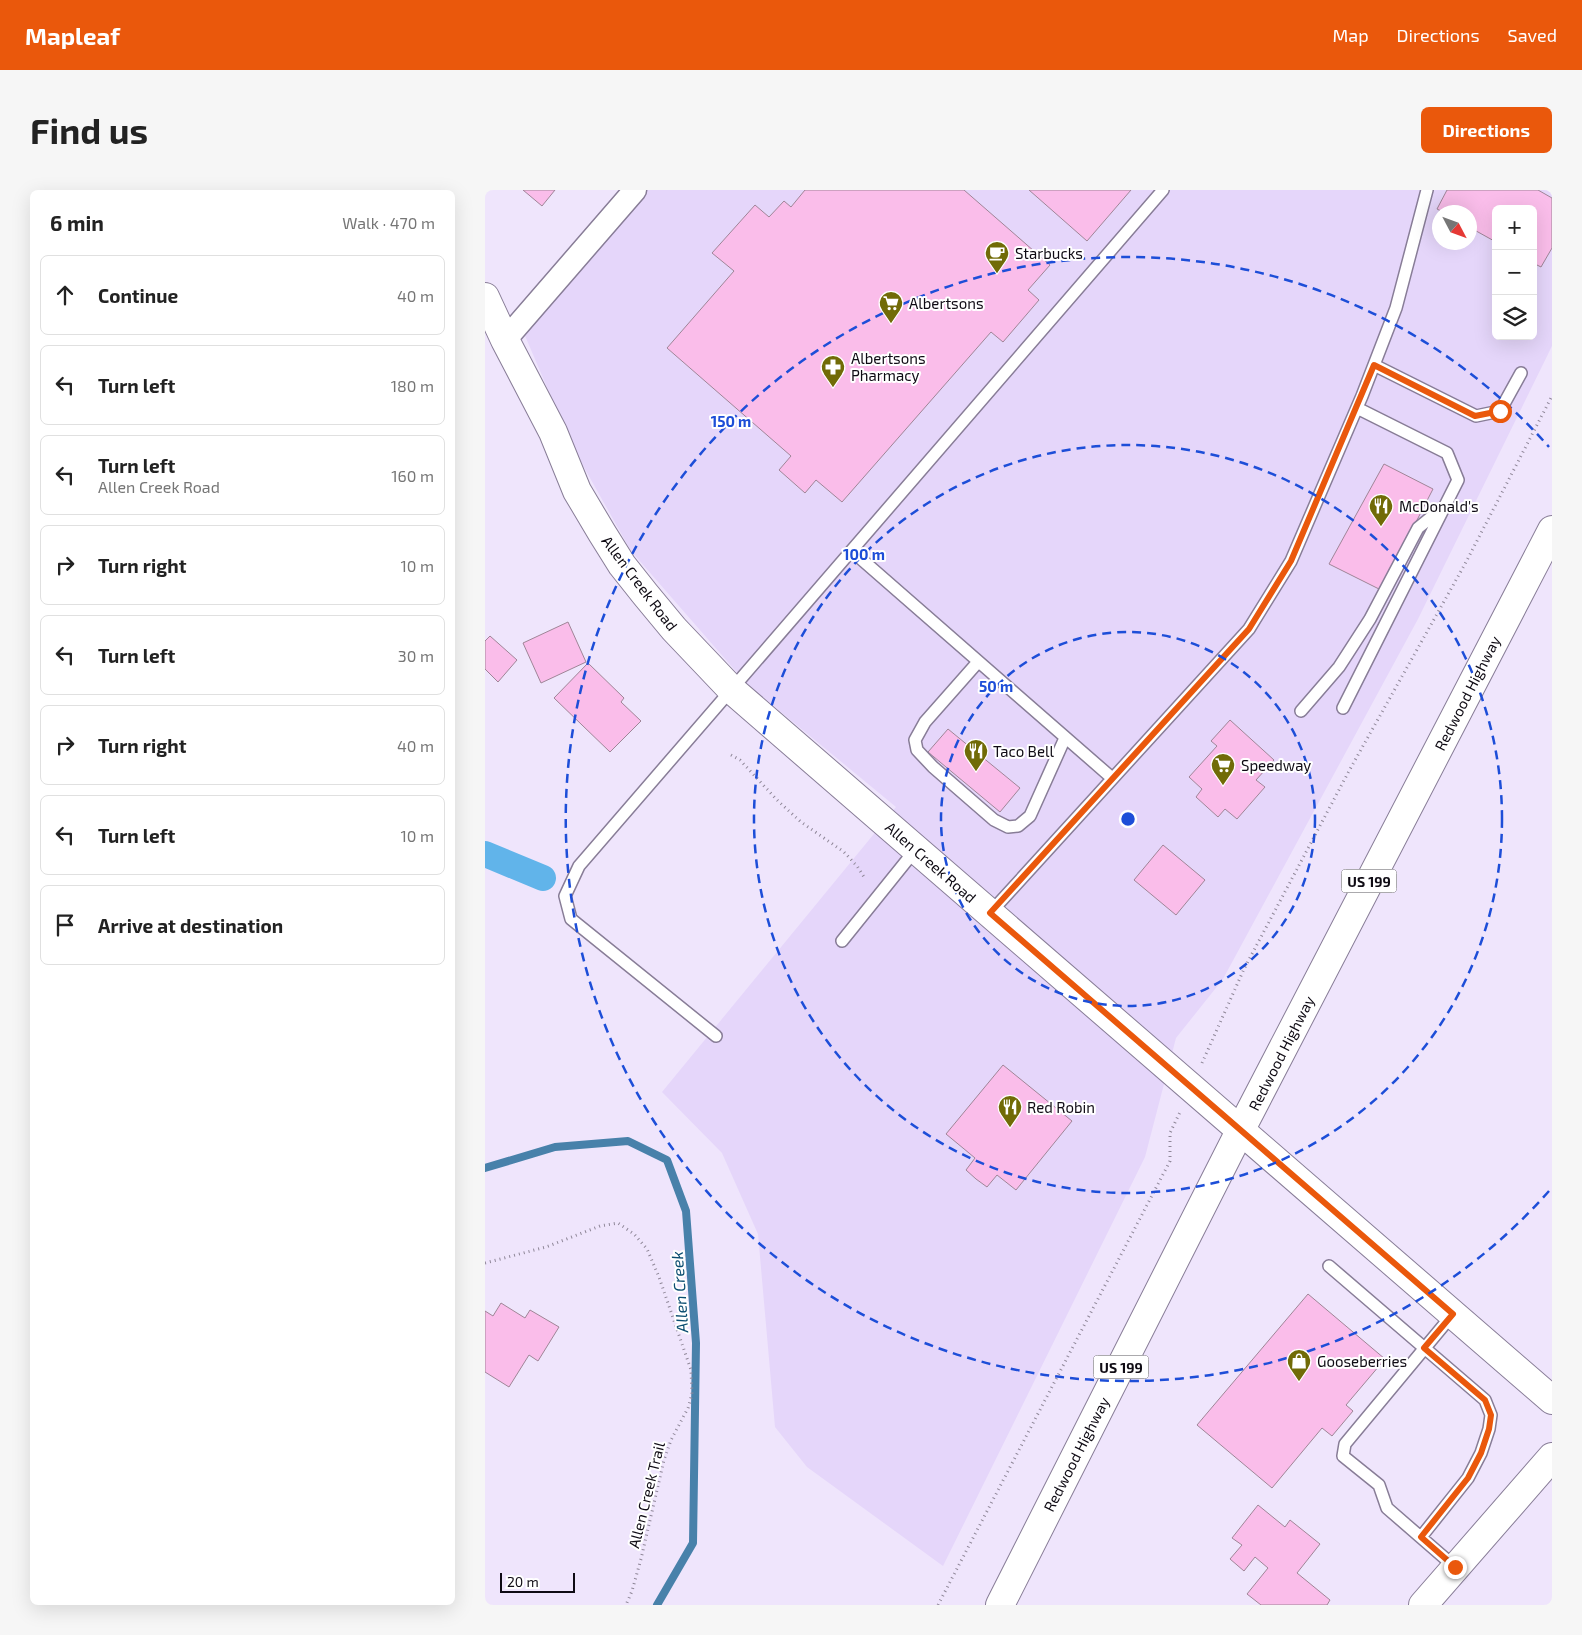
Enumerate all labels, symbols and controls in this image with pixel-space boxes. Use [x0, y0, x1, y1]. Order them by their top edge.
text: Mapleaf [25, 21, 120, 50]
text: Map [1332, 24, 1369, 46]
text: Directions [1397, 24, 1480, 46]
text: Saved [1508, 24, 1557, 46]
button: Directions [1421, 107, 1552, 153]
text: Find us [30, 109, 148, 151]
north arrow [1432, 205, 1477, 250]
map controls [1492, 205, 1537, 340]
button: + [1492, 205, 1537, 250]
text: 6 min [50, 210, 104, 235]
text: Walk · 470 m [342, 213, 435, 232]
cafe icon: Starbucks [984, 240, 1010, 274]
place label: Starbucks [1015, 244, 1083, 262]
button: − [1492, 250, 1537, 295]
icon: ahead [51, 281, 79, 309]
text: Continue [98, 284, 178, 307]
text: 40 m [397, 286, 434, 305]
supermarket icon: Albertsons [878, 290, 904, 324]
place label: Albertsons [909, 294, 984, 312]
button: layers [1492, 295, 1537, 340]
place label: Albertsons Pharmacy [851, 349, 926, 384]
pharmacy icon: Albertsons Pharmacy [820, 354, 846, 388]
icon: left [51, 371, 79, 399]
text: Turn left [98, 374, 175, 397]
text: 180 m [391, 376, 434, 395]
route start [1489, 400, 1512, 423]
text: 150 m [711, 412, 751, 430]
text: Turn left [98, 454, 175, 477]
icon: left [51, 461, 79, 489]
text: 160 m [391, 466, 434, 485]
text: Allen Creek Road [98, 477, 220, 496]
restaurant icon: McDonald's [1368, 493, 1394, 527]
place label: McDonald's [1399, 497, 1479, 515]
street label: Allen Creek Road [598, 532, 682, 634]
text: 100 m [843, 545, 885, 563]
icon: right [51, 551, 79, 579]
text: Turn right [98, 554, 186, 577]
text: 10 m [400, 556, 434, 575]
street label: Redwood Highway [1430, 633, 1504, 753]
icon: left [51, 641, 79, 669]
text: Turn left [98, 644, 175, 667]
text: 30 m [398, 646, 434, 665]
text: 50 m [979, 677, 1013, 695]
icon: right [51, 731, 79, 759]
text: Turn right [98, 734, 186, 757]
text: 40 m [397, 736, 434, 755]
restaurant icon: Taco Bell [963, 738, 989, 772]
place label: Taco Bell [993, 742, 1054, 760]
supermarket icon: Speedway [1210, 752, 1236, 786]
place label: Speedway [1241, 756, 1311, 774]
centre of rings [1119, 810, 1137, 828]
street label: Allen Creek Road [882, 818, 980, 906]
icon: left [51, 821, 79, 849]
text: Turn left [98, 824, 175, 847]
text: 10 m [400, 826, 434, 845]
road number: US 199 [1341, 869, 1397, 892]
icon: arrive [51, 911, 79, 939]
text: Arrive at destination [98, 914, 283, 937]
street label: Redwood Highway [1244, 993, 1318, 1113]
restaurant icon: Red Robin [997, 1094, 1023, 1128]
place label: Red Robin [1027, 1098, 1095, 1116]
water label: Allen Creek [667, 1251, 691, 1334]
shop icon: Gooseberries [1286, 1348, 1312, 1382]
place label: Gooseberries [1317, 1352, 1407, 1370]
road number: US 199 [1093, 1356, 1149, 1378]
street label: Redwood Highway [1039, 1394, 1113, 1514]
street label: Allen Creek Trail [624, 1439, 668, 1550]
route end [1444, 1556, 1467, 1579]
scale bar [500, 1570, 575, 1593]
text: 20 m [507, 1573, 539, 1590]

